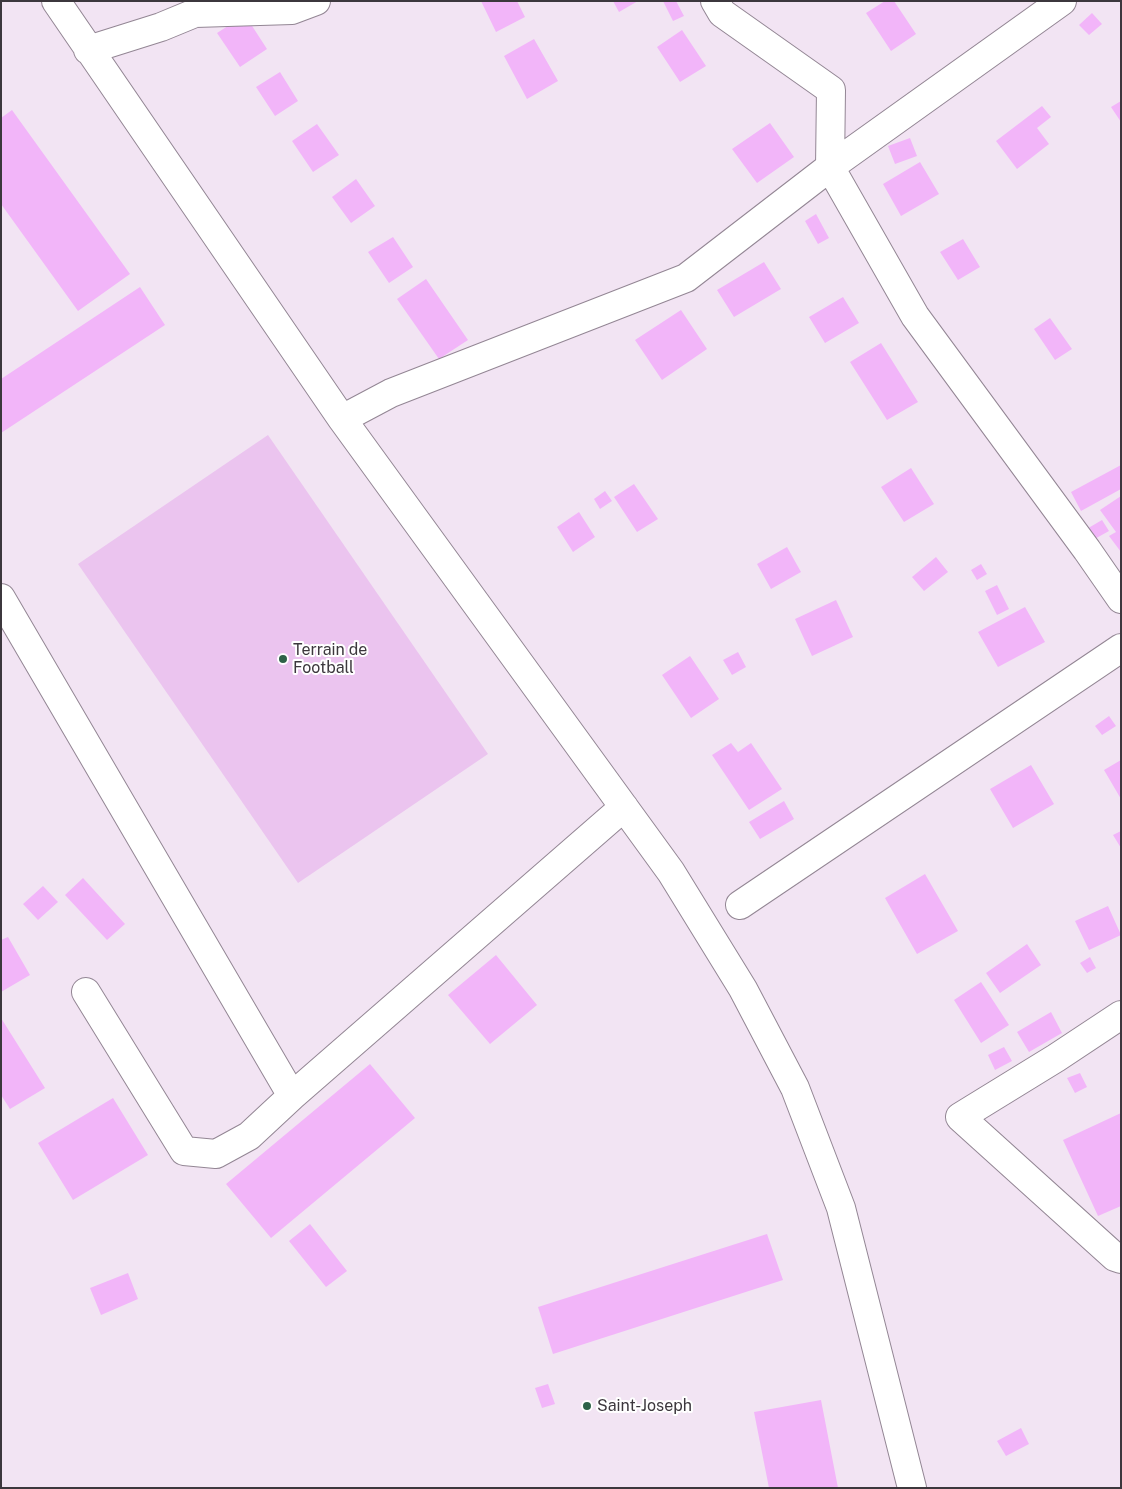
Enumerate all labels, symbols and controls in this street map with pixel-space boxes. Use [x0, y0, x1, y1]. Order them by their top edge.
place label: Terrain de Football [293, 640, 367, 678]
marker: Terrain de Football [277, 653, 289, 665]
place label: Saint-Joseph [597, 1396, 692, 1416]
marker: Saint-Joseph [581, 1400, 593, 1412]

